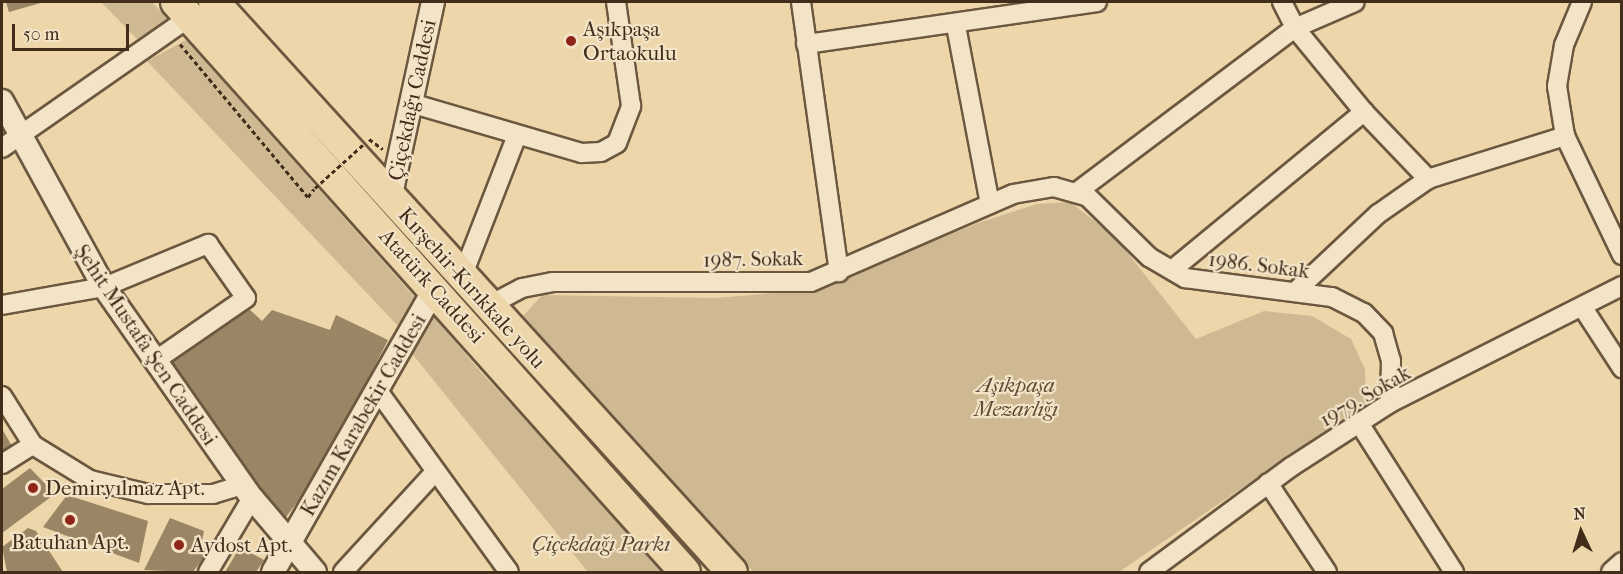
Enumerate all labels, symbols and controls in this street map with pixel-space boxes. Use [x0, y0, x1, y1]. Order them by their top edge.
scale bar [15, 12, 132, 50]
place label: Aşıkpaşa Ortaokulu [583, 16, 677, 66]
street label: Çiçekdağı Caddesi [383, 17, 441, 183]
text: 50 m [23, 24, 59, 45]
marker: Aşıkpaşa Ortaokulu [564, 34, 578, 48]
street label: Kırşehir-Kırıkkale yolu [393, 202, 551, 374]
street label: Atatürk Caddesi [374, 224, 490, 348]
street label: Şehit Mustafa Şen Caddesi [69, 240, 223, 450]
street label: 1987. Sokak [703, 246, 803, 272]
street label: 1986. Sokak [1207, 246, 1311, 284]
street label: Kazım Karabekir Caddesi [295, 309, 431, 521]
street label: 1979. Sokak [1315, 360, 1415, 432]
park label: Aşıkpaşa Mezarlığı [974, 372, 1058, 422]
place label: Demiryılmaz Apt. [45, 475, 205, 501]
marker: Demiryılmaz Apt. [26, 481, 40, 495]
north arrow [1551, 502, 1611, 562]
text: N [1573, 504, 1586, 523]
marker: Batuhan Apt. [63, 513, 77, 527]
place label: Batuhan Apt. [11, 529, 129, 555]
park label: Çiçekdağı Parkı [532, 531, 670, 557]
place label: Aydost Apt. [191, 532, 293, 558]
marker: Aydost Apt. [172, 538, 186, 552]

